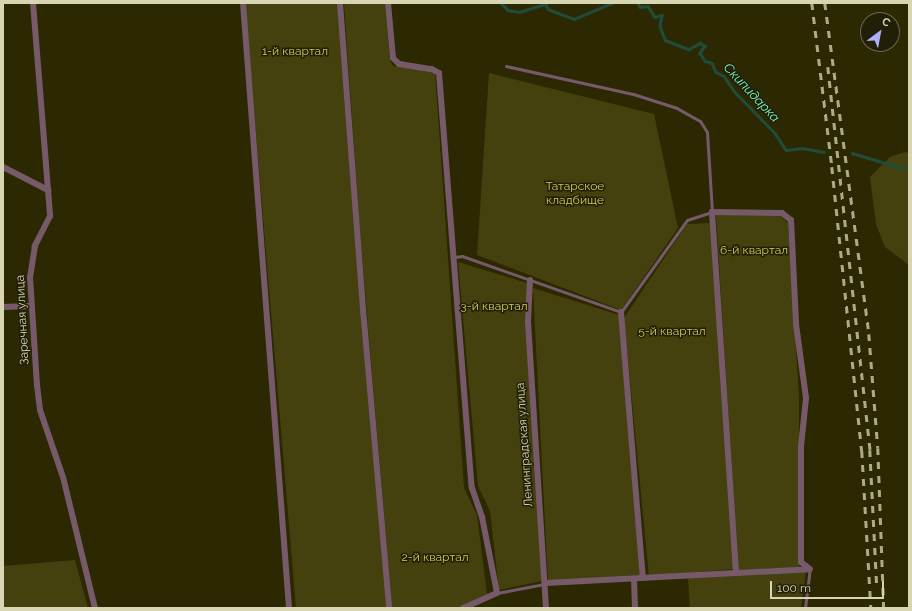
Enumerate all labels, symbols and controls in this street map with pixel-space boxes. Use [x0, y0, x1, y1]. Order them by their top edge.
north arrow [860, 12, 900, 52]
text: С [879, 15, 893, 30]
park label: 1-й квартал [262, 45, 328, 59]
water label: Скипидарка [720, 60, 782, 126]
park label: Татарское кладбище [546, 180, 604, 208]
park label: 6-й квартал [720, 244, 788, 258]
street label: Заречная улица [13, 274, 33, 366]
park label: 3-й квартал [460, 300, 528, 314]
park label: 5-й квартал [638, 325, 706, 339]
street label: Ленинградская улица [513, 382, 537, 508]
park label: 2-й квартал [401, 551, 469, 565]
scale bar [772, 573, 886, 599]
text: 100 m [777, 581, 811, 595]

